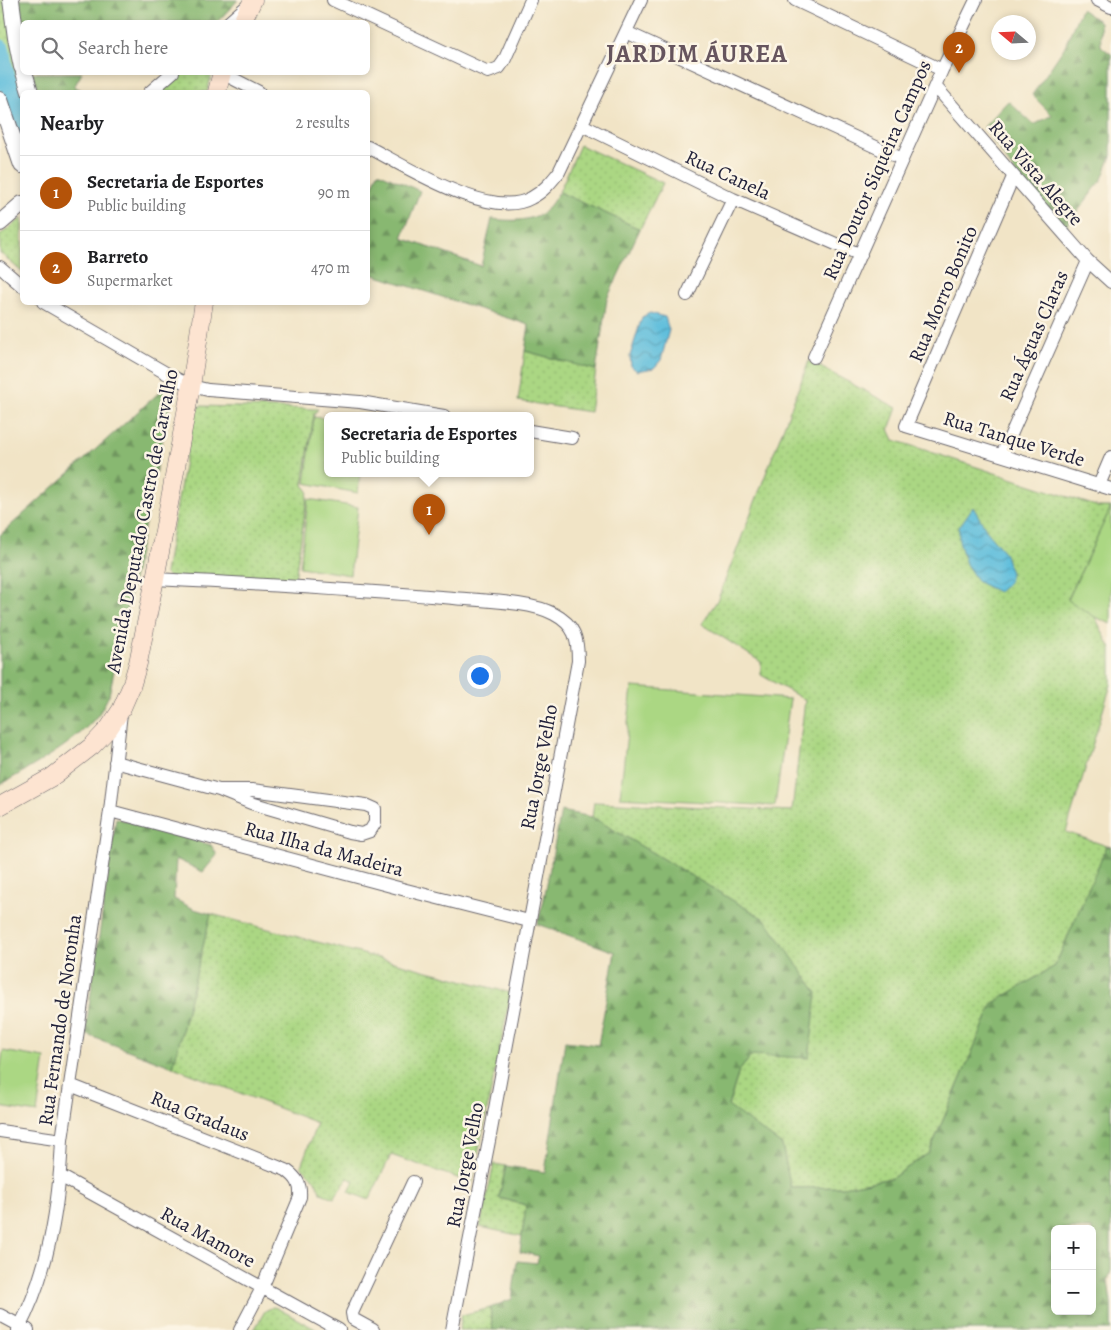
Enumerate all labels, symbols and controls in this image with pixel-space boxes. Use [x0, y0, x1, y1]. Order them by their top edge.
north arrow [991, 15, 1036, 60]
search box [20, 20, 370, 75]
pin: 2 [943, 32, 975, 73]
icon: search [38, 34, 66, 62]
text: Search here [78, 35, 168, 61]
district label: JARDIM ÁUREA [606, 37, 788, 71]
street label: Rua Doutor Siqueira Campos [816, 56, 938, 284]
text: Nearby [40, 109, 103, 137]
text: 2 results [295, 112, 350, 134]
street label: Rua Vista Alegre [982, 114, 1090, 232]
street label: Rua Canela [681, 143, 776, 207]
text: Secretaria de Esportes [87, 169, 264, 195]
text: 1 [53, 182, 59, 204]
text: 90 m [318, 182, 350, 204]
text: Public building [87, 195, 186, 217]
street label: Rua Morro Bonito [902, 221, 984, 367]
text: Barreto [87, 244, 148, 270]
text: 2 [52, 257, 60, 279]
text: 470 m [311, 257, 350, 279]
street label: Rua Águas Claras [993, 266, 1075, 406]
text: Supermarket [87, 270, 173, 292]
street label: Avenida Deputado Castro de Carvalho [99, 367, 185, 676]
street label: Rua Tanque Verde [940, 405, 1088, 473]
popup [324, 412, 534, 477]
text: Secretaria de Esportes [341, 421, 517, 447]
text: Public building [341, 447, 440, 469]
pin: 1 [413, 494, 445, 535]
your location [467, 663, 493, 689]
street label: Rua Jorge Velho [514, 702, 564, 832]
street label: Rua Ilha da Madeira [241, 815, 407, 883]
street label: Rua Fernando de Noronha [32, 912, 88, 1128]
street label: Rua Gradaus [147, 1084, 253, 1148]
street label: Rua Jorge Velho [440, 1100, 490, 1230]
street label: Rua Mamore [156, 1200, 260, 1274]
map controls [1051, 1225, 1096, 1315]
button: + [1051, 1225, 1096, 1270]
button: − [1051, 1270, 1096, 1315]

